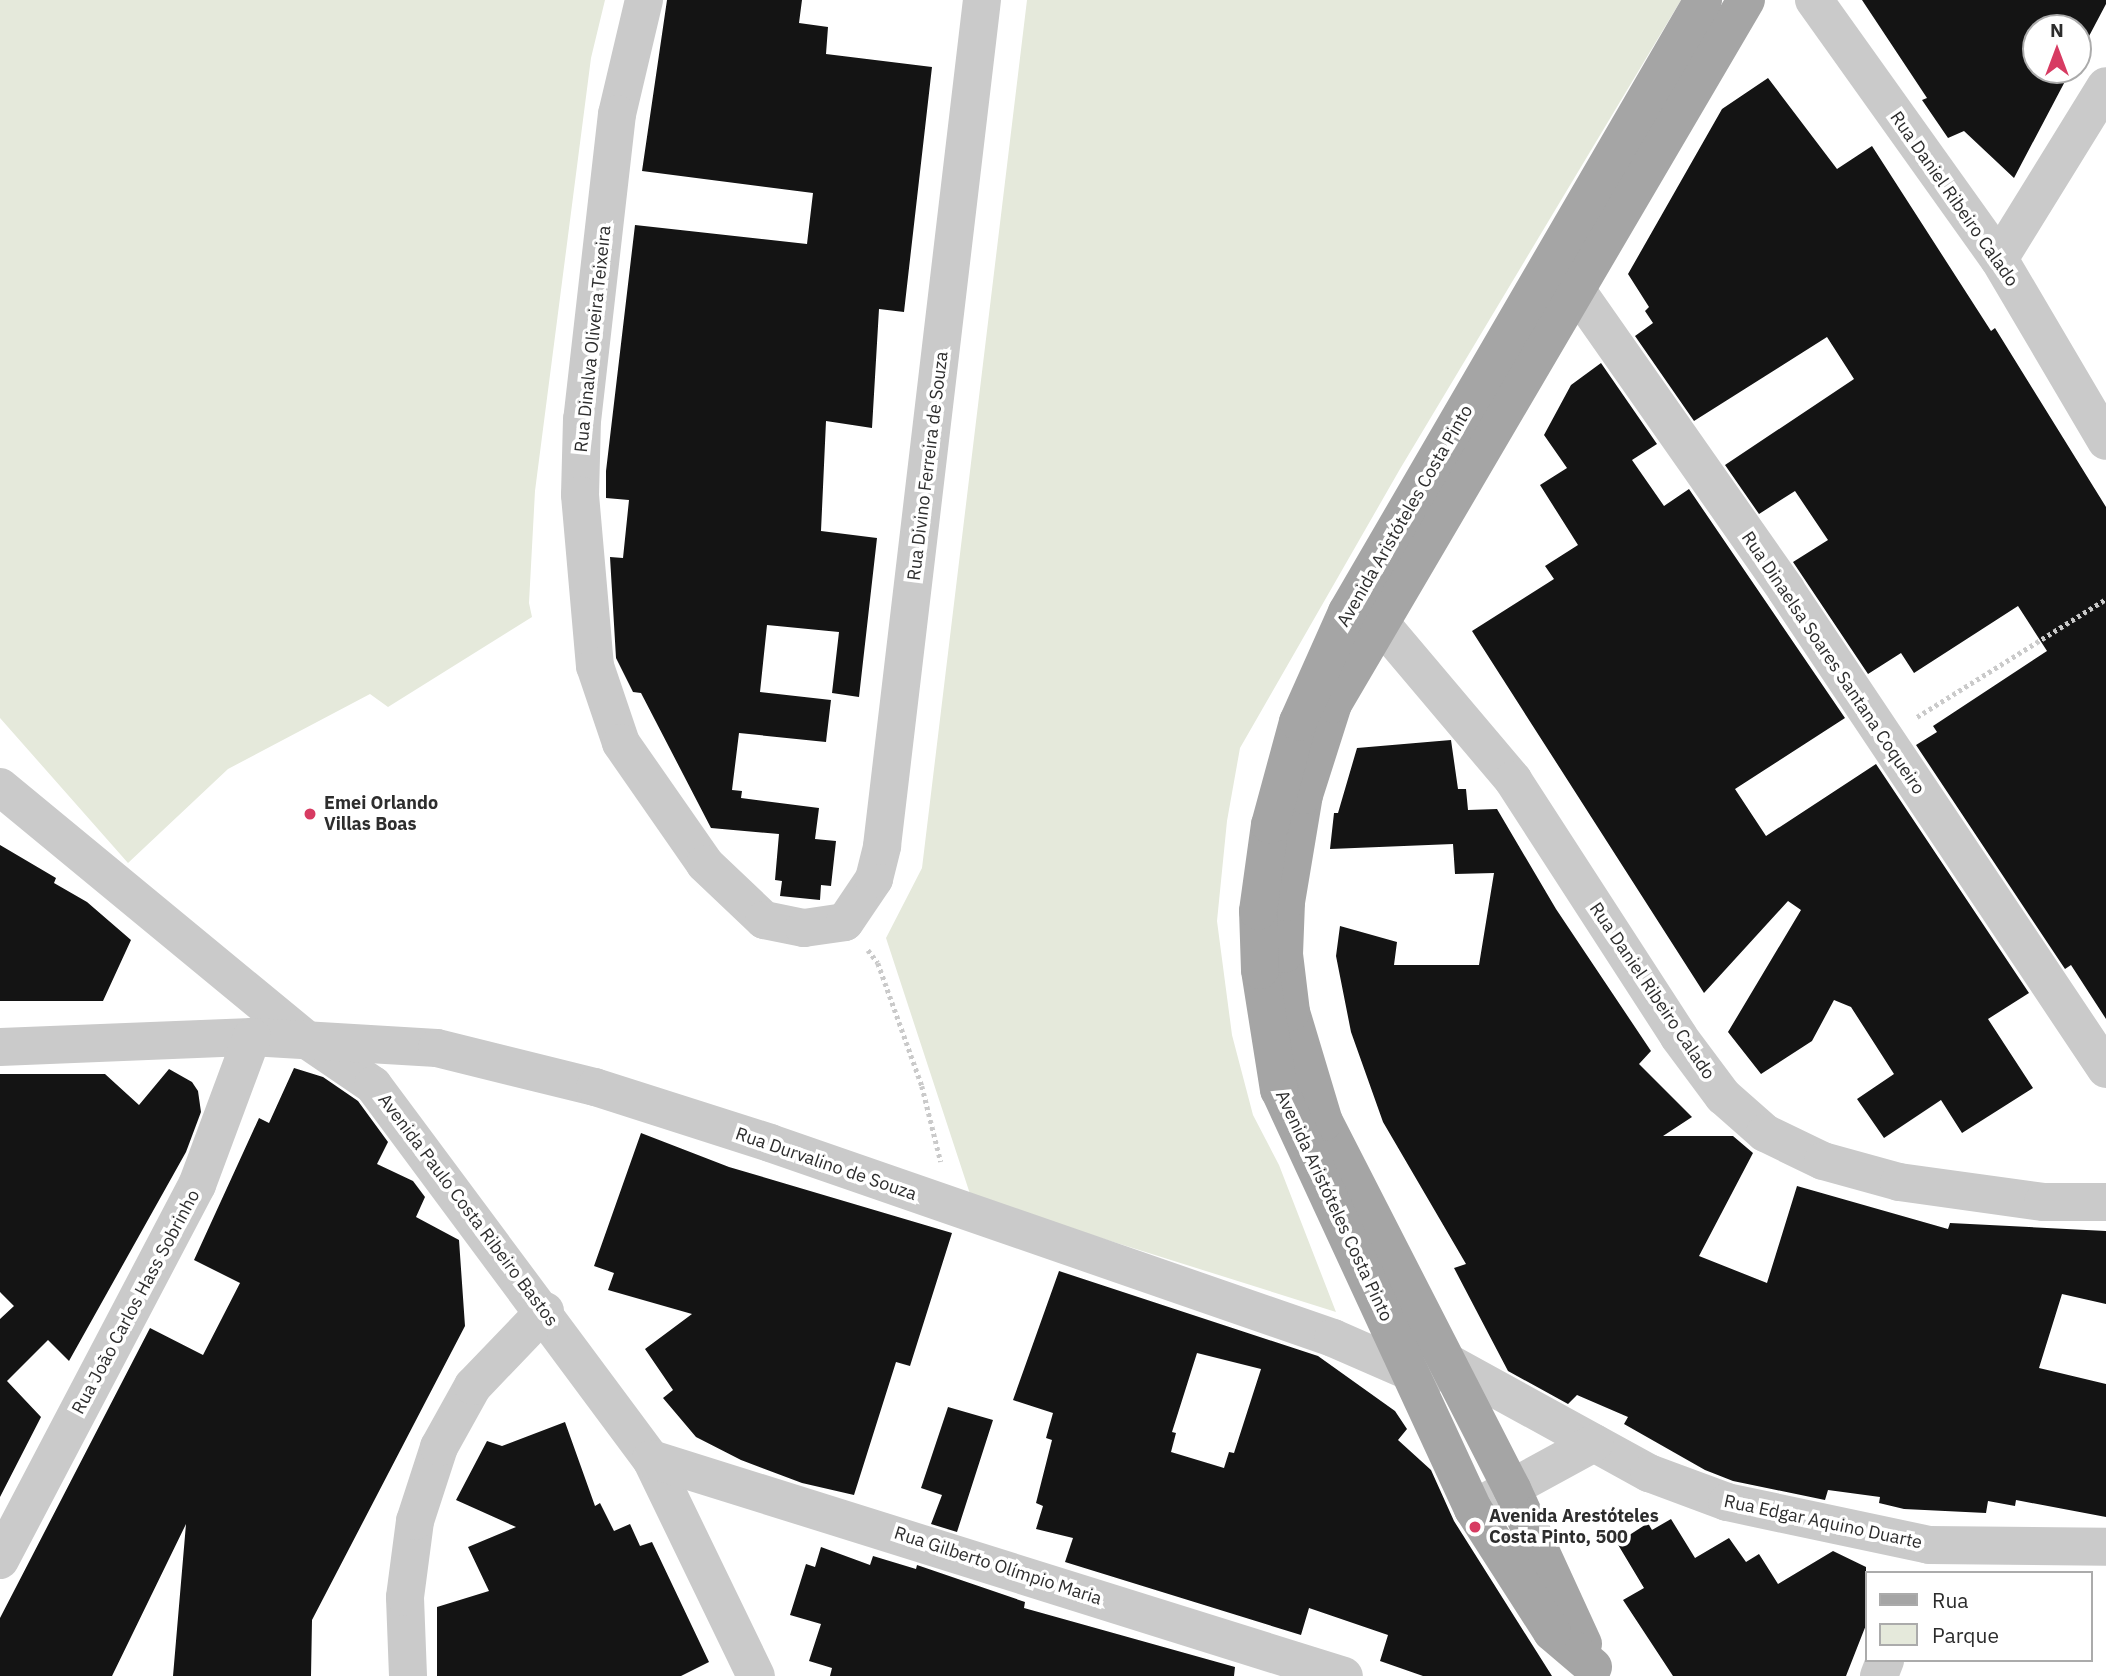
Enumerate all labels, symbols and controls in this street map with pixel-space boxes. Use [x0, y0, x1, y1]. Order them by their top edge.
north arrow [2022, 14, 2092, 84]
text: N [2050, 18, 2064, 42]
street label: Rua Daniel Ribeiro Calado [1885, 107, 2023, 291]
street label: Rua Dinalva Oliveira Teixeira [570, 225, 616, 453]
street label: Rua Divino Ferreira de Souza [903, 350, 953, 582]
street label: Avenida Aristóteles Costa Pinto [1333, 401, 1477, 631]
street label: Rua Dinaelsa Soares Santana Coqueiro [1737, 528, 1929, 798]
place label: Emei Orlando Villas Boas [324, 793, 438, 836]
marker: Emei Orlando Villas Boas [302, 806, 318, 822]
street label: Rua Daniel Ribeiro Calado [1585, 899, 1719, 1083]
street label: Avenida Aristóteles Costa Pinto [1271, 1087, 1397, 1325]
street label: Avenida Paulo Costa Ribeiro Bastos [373, 1090, 563, 1330]
street label: Rua Durvalino de Souza [733, 1123, 919, 1205]
street label: Rua João Carlos Hass Sobrinho [68, 1186, 204, 1418]
street label: Rua Edgar Aquino Duarte [1722, 1490, 1924, 1554]
place label: Avenida Arestóteles Costa Pinto, 500 [1489, 1506, 1659, 1548]
marker: Avenida Arestóteles Costa Pinto, 500 [1467, 1519, 1483, 1535]
street label: Rua Gilberto Olímpio Maria [891, 1522, 1105, 1610]
legend [1864, 1571, 2092, 1662]
text: Rua [1932, 1586, 1969, 1614]
text: Parque [1932, 1621, 1999, 1649]

